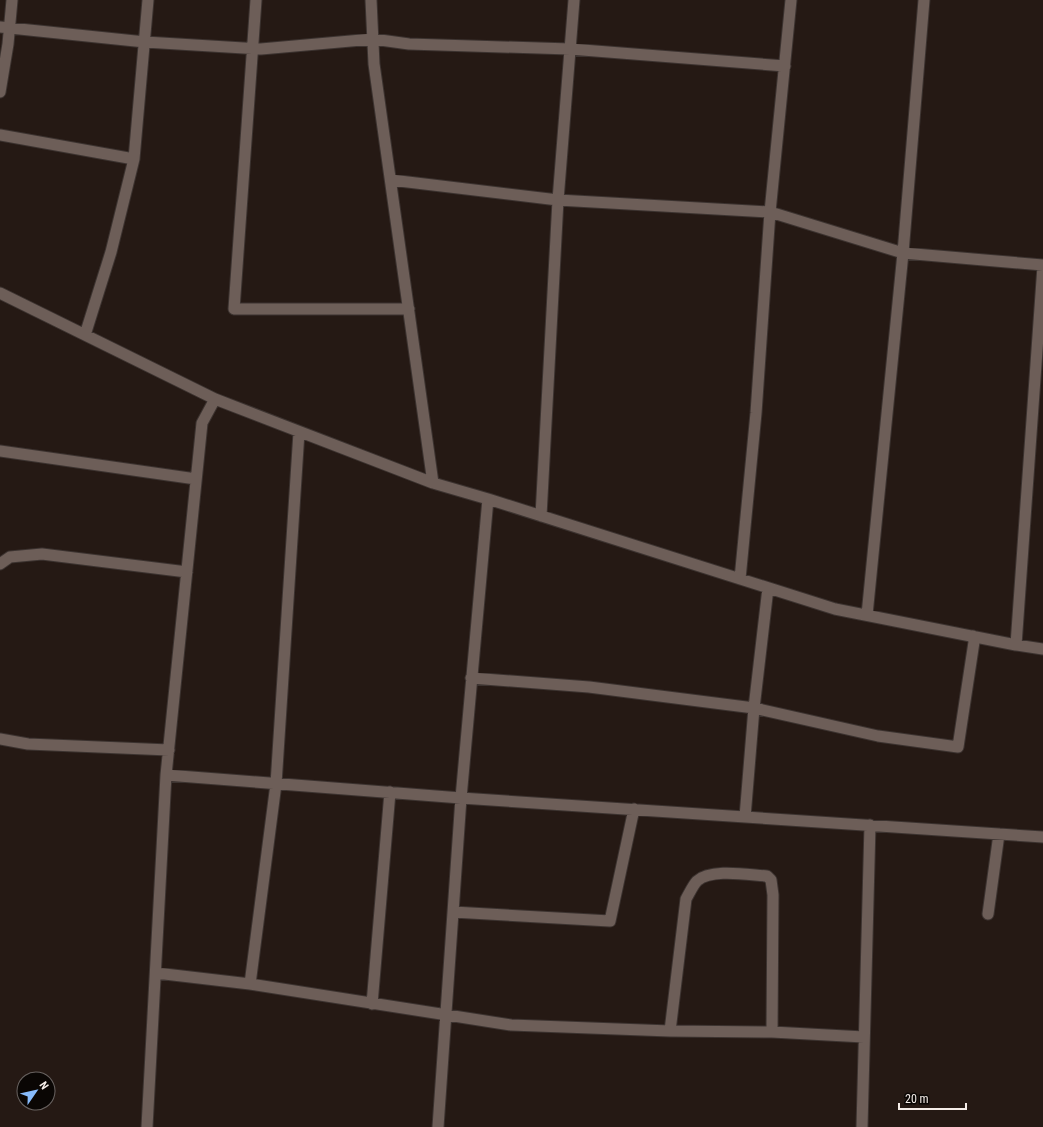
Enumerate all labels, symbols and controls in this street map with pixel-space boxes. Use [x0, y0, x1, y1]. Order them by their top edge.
north arrow [16, 1071, 56, 1111]
text: N [37, 1079, 51, 1092]
scale bar [899, 1085, 966, 1111]
text: 20 m [905, 1092, 929, 1106]

